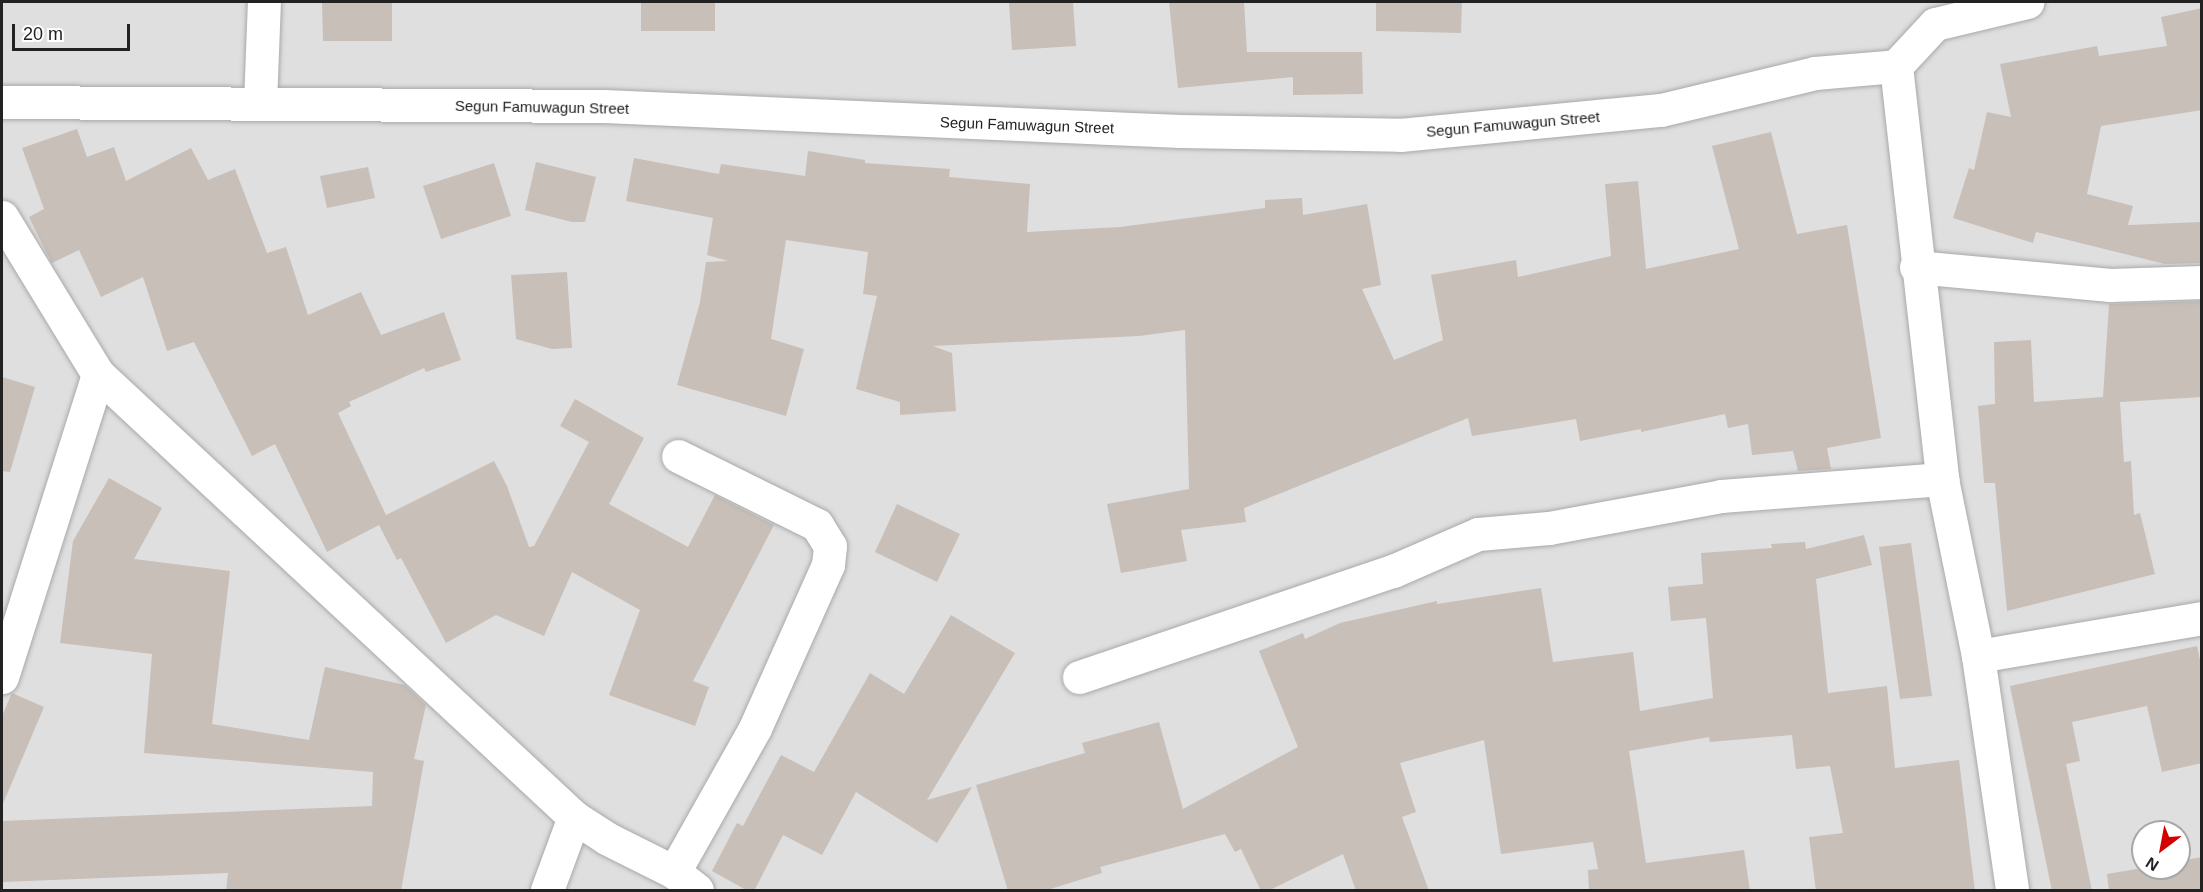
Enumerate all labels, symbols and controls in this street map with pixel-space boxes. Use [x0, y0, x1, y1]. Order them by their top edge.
scale bar [15, 12, 134, 50]
text: 20 m [23, 24, 63, 44]
street label: Segun Famuwagun Street [455, 96, 629, 118]
street label: Segun Famuwagun Street [1425, 107, 1601, 141]
street label: Segun Famuwagun Street [940, 113, 1114, 137]
north arrow [2131, 820, 2191, 880]
text: N [2143, 854, 2162, 874]

